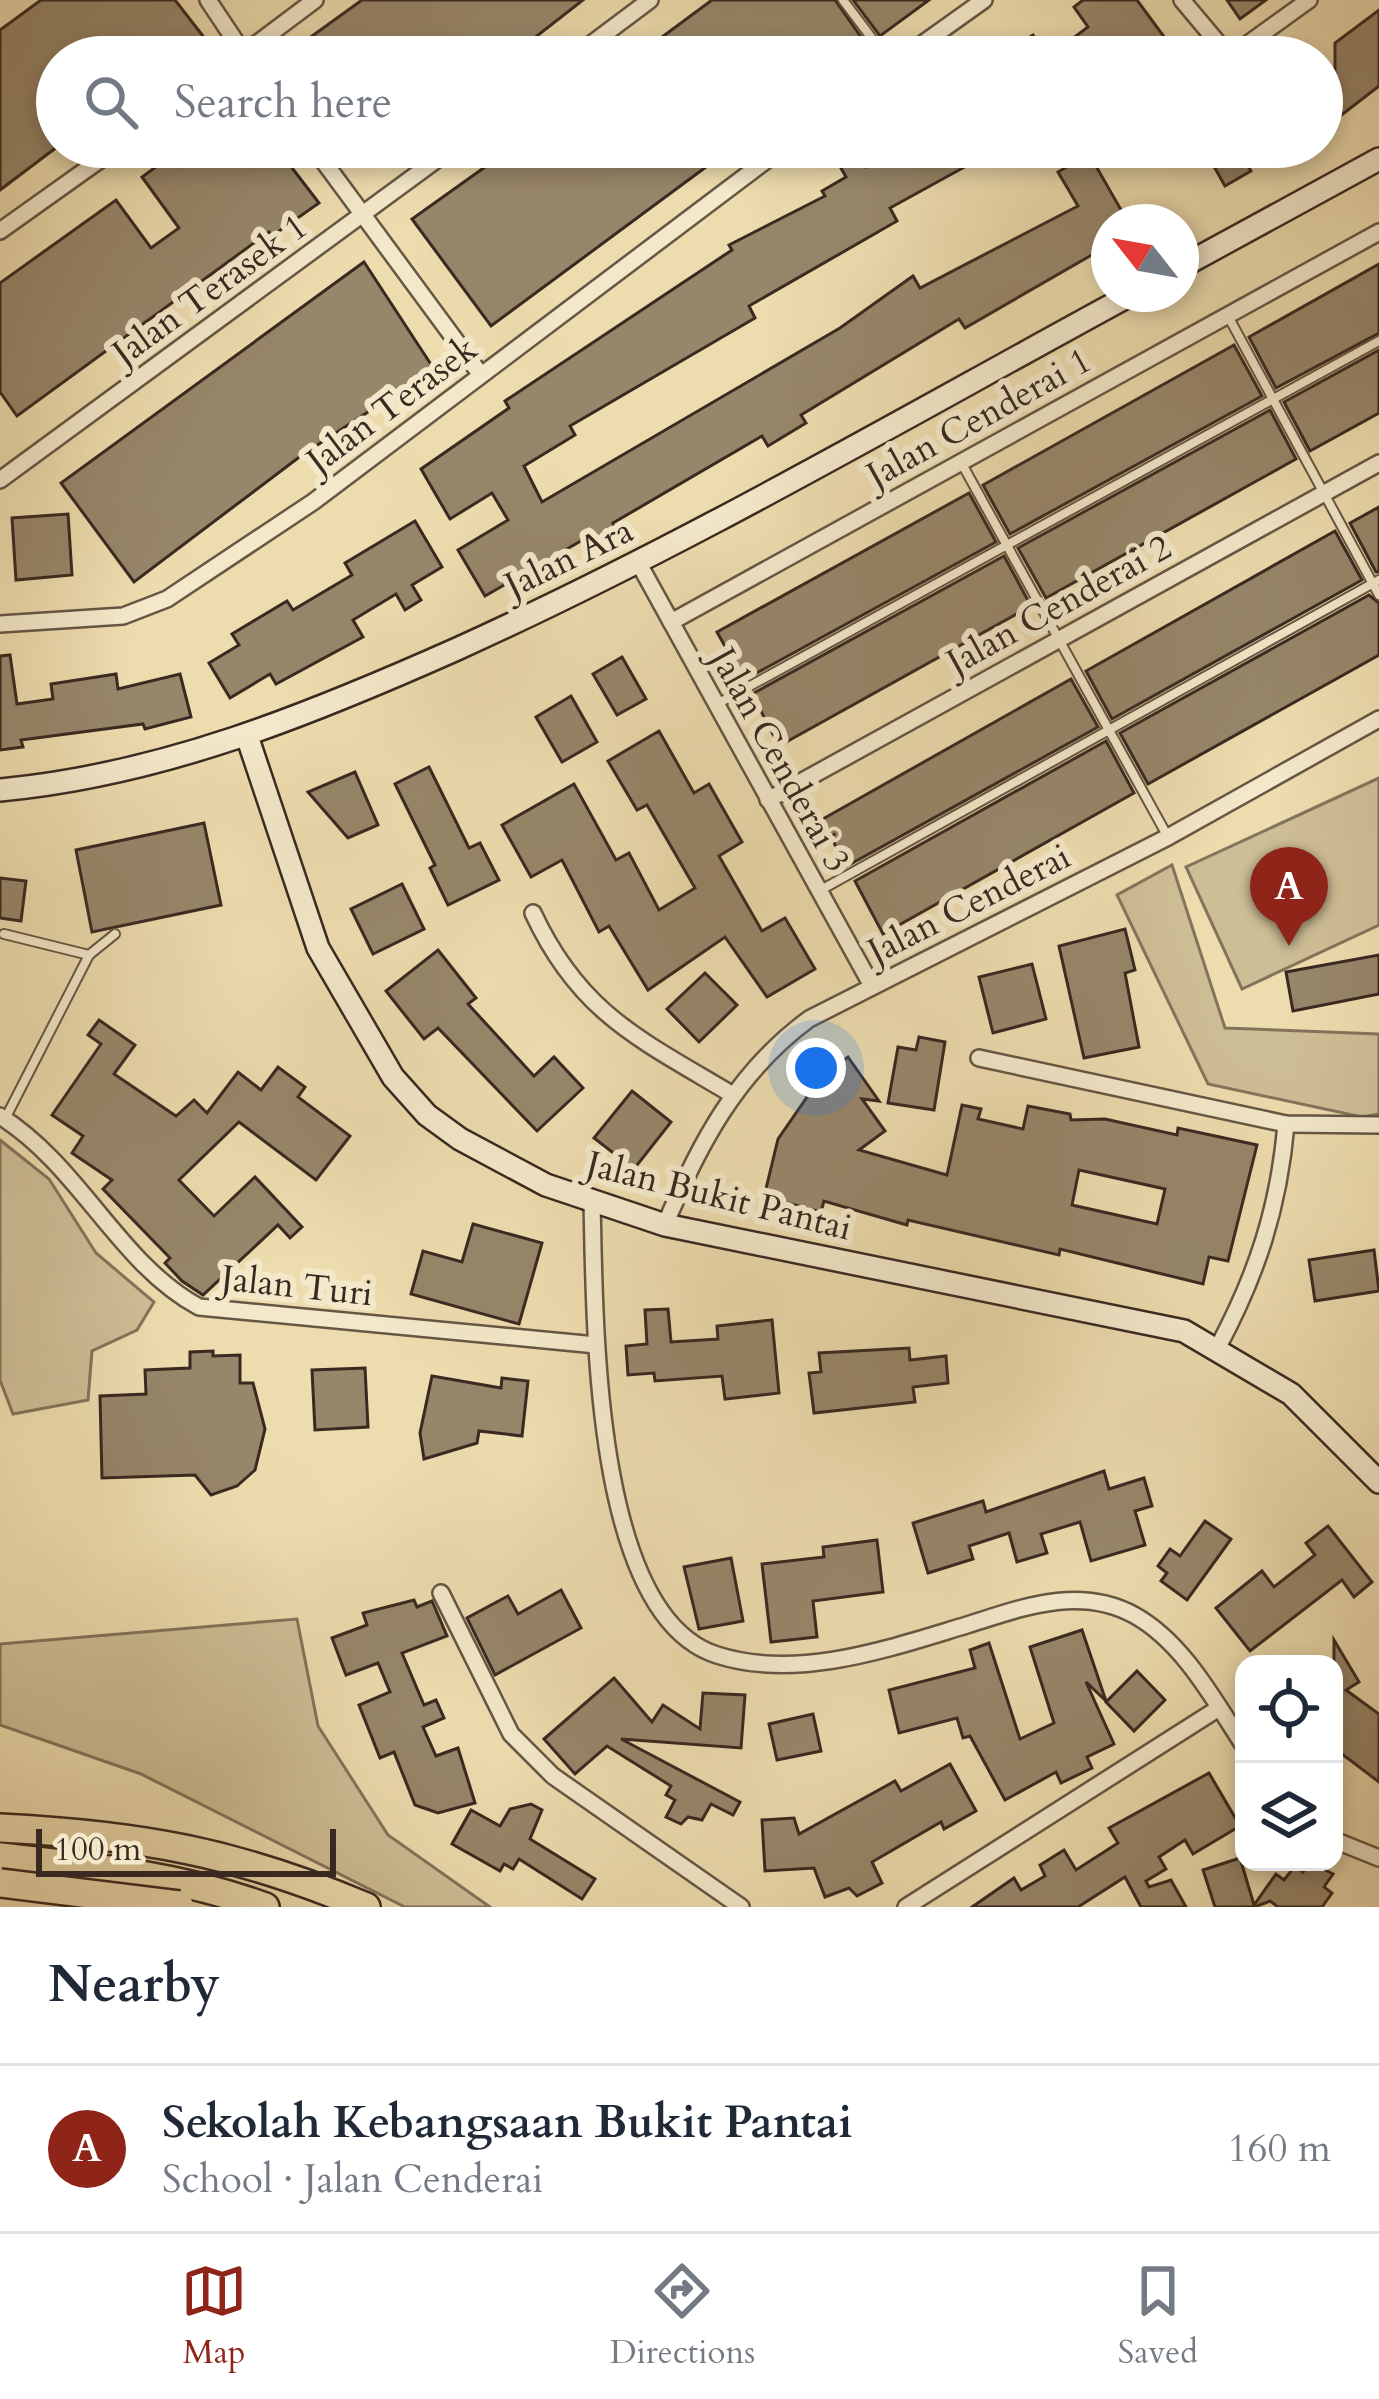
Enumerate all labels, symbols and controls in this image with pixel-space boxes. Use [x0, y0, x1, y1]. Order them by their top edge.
search box [36, 36, 1343, 168]
icon: search [78, 69, 144, 135]
text: Search here [174, 72, 392, 133]
street label: Jalan Terasek 1 [99, 203, 317, 380]
north arrow [1091, 204, 1199, 312]
street label: Jalan Terasek [293, 324, 488, 488]
street label: Jalan Cenderai 1 [854, 336, 1100, 502]
street label: Jalan Ara [492, 506, 642, 612]
street label: Jalan Cenderai 2 [934, 523, 1180, 689]
street label: Jalan Cenderai 3 [696, 635, 862, 881]
street label: Jalan Cenderai [855, 832, 1079, 978]
pin: A [1250, 847, 1328, 946]
your location [786, 1038, 846, 1098]
street label: Jalan Bukit Pantai [576, 1138, 857, 1253]
street label: Jalan Turi [214, 1253, 375, 1318]
map controls [1235, 1655, 1343, 1871]
button: locate [1235, 1655, 1343, 1763]
button: layers [1235, 1763, 1343, 1871]
scale bar [36, 1823, 336, 1876]
text: 100 m [54, 1827, 141, 1872]
text: Nearby [48, 1950, 220, 2020]
text: Sekolah Kebangsaan Bukit Pantai [162, 2092, 853, 2153]
text: A [72, 2122, 102, 2175]
text: 160 m [1228, 2122, 1331, 2175]
text: School · Jalan Cenderai [162, 2153, 543, 2206]
tab: Map [181, 2258, 247, 2375]
tab: Directions [610, 2258, 755, 2375]
tab: Saved [1118, 2258, 1198, 2375]

